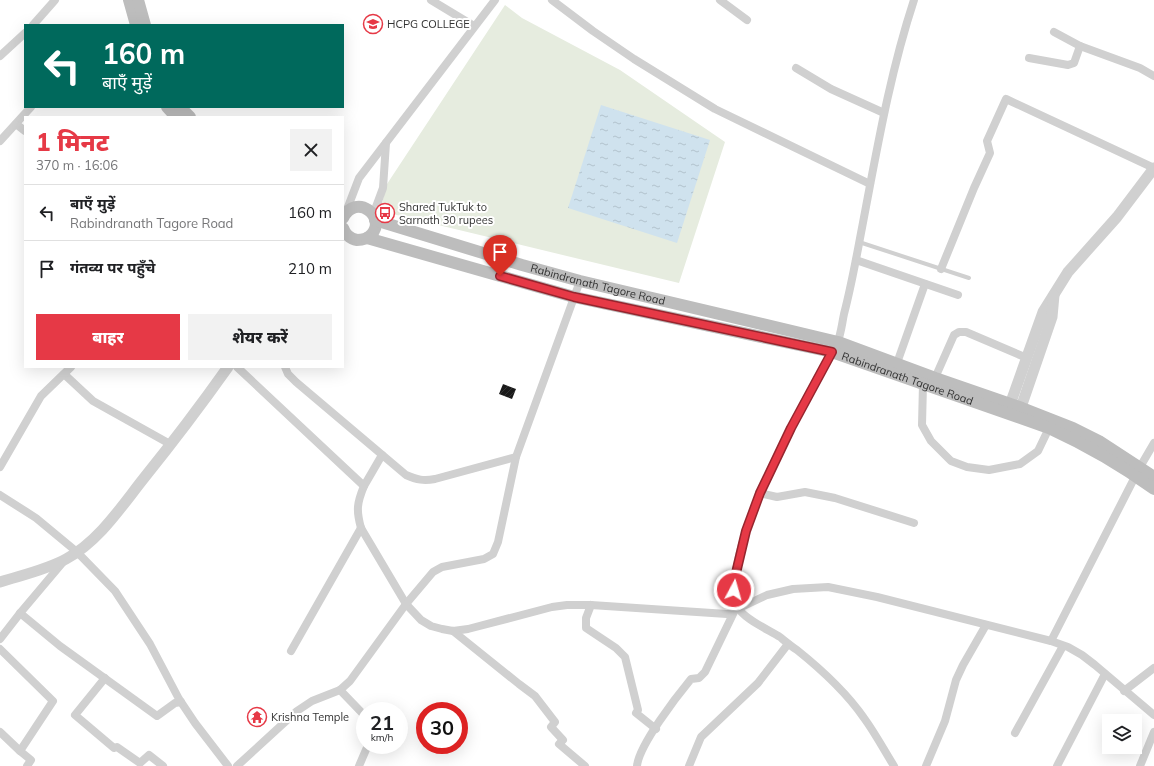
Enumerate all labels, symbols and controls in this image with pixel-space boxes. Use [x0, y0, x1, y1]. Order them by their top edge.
school or university icon: HCPG COLLEGE [362, 13, 384, 35]
place label: HCPG COLLEGE [387, 17, 470, 31]
text: 160 m [102, 36, 185, 71]
icon: left [36, 40, 88, 92]
text: बाएँ मुड़ें [102, 71, 152, 94]
text: 1 मिनट [36, 127, 109, 157]
button: close [290, 129, 332, 171]
text: 370 m · 16:06 [36, 157, 118, 173]
text: बाएँ मुड़ें [70, 194, 115, 213]
place label: Shared TukTuk to Sarnath 30 rupees [399, 200, 493, 227]
icon: left [36, 202, 58, 224]
bus stop icon: Shared TukTuk to Sarnath 30 rupees [374, 202, 396, 224]
text: 160 m [288, 203, 332, 222]
text: Rabindranath Tagore Road [70, 215, 233, 231]
pin [483, 235, 517, 276]
icon: arrive [489, 241, 511, 263]
icon: arrive [36, 258, 58, 280]
text: गंतव्य पर पहुँचे [70, 258, 155, 277]
text: 210 m [288, 259, 332, 278]
street label: Rabindranath Tagore Road [529, 261, 667, 308]
button: बाहर [36, 314, 180, 360]
button: शेयर करें [188, 314, 332, 360]
street label: Rabindranath Tagore Road [840, 349, 975, 408]
position arrow [713, 569, 755, 611]
speed limit sign: 30 [416, 702, 468, 754]
temple icon: Krishna Temple [246, 706, 268, 728]
place label: Krishna Temple [271, 710, 349, 724]
text: 21 [370, 710, 394, 735]
map controls [1102, 714, 1142, 754]
button: layers [1102, 714, 1142, 754]
text: km/h [371, 731, 393, 744]

